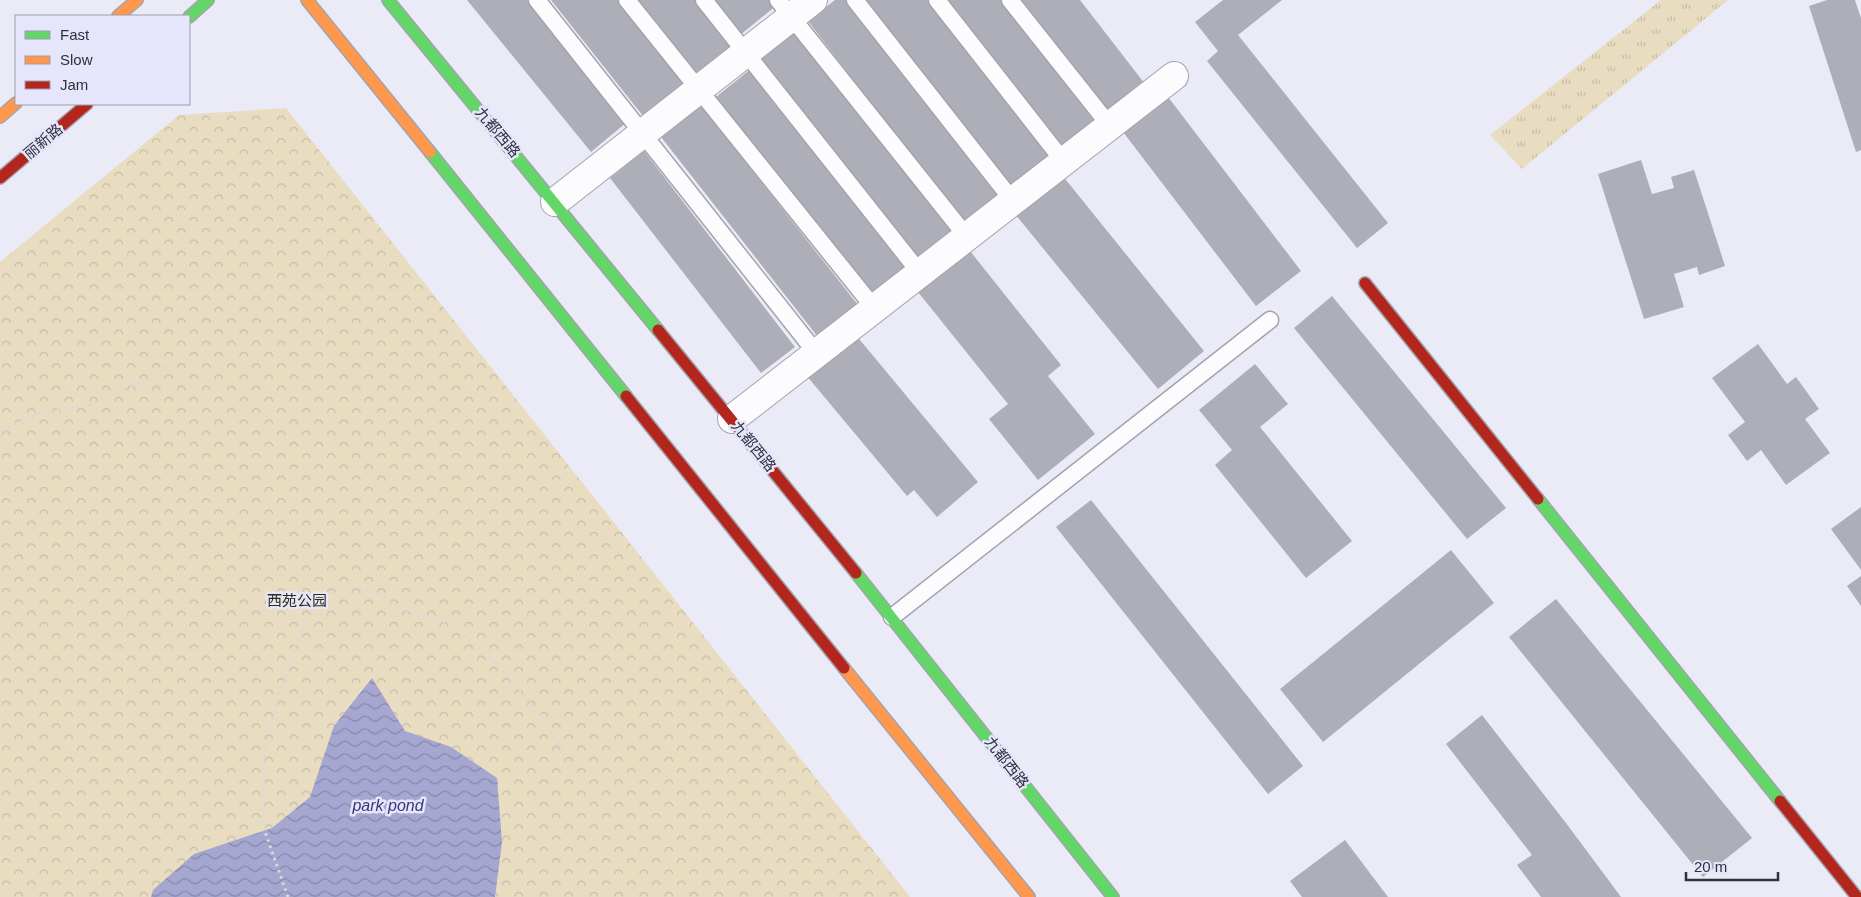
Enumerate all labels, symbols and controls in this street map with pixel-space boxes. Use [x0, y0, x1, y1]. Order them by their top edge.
legend [15, 15, 190, 105]
text: Fast [60, 26, 90, 43]
text: Slow [60, 51, 93, 68]
text: Jam [60, 76, 88, 93]
street label: 九都西路 [472, 104, 524, 160]
street label: 丽新路 [20, 120, 66, 162]
street label: 九都西路 [729, 417, 779, 475]
park label: 西苑公园 [267, 592, 327, 609]
street label: 九都西路 [982, 733, 1032, 791]
water label: park pond [351, 797, 425, 814]
scale bar [1686, 850, 1778, 882]
text: 20 m [1694, 858, 1727, 875]

